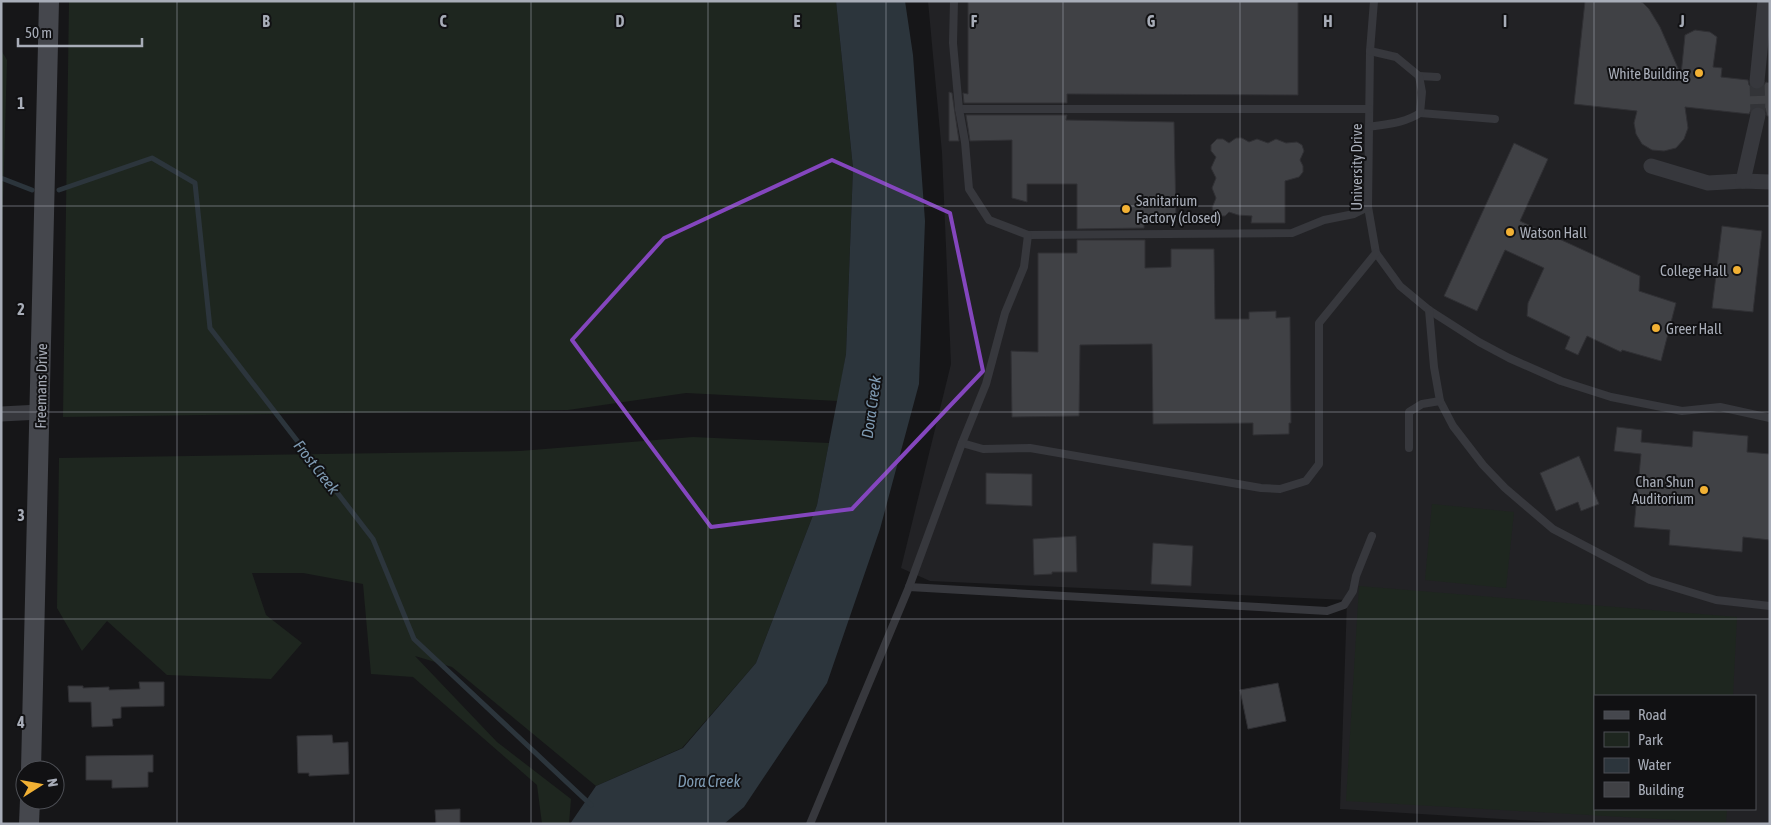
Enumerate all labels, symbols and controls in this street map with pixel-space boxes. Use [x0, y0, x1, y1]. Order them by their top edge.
text: B [262, 12, 270, 30]
text: C [439, 12, 447, 30]
text: D [616, 12, 625, 30]
text: E [794, 12, 801, 30]
text: F [971, 12, 978, 30]
text: G [1147, 12, 1156, 30]
text: H [1323, 12, 1333, 30]
text: I [1503, 12, 1507, 30]
text: J [1678, 12, 1685, 30]
scale bar [18, 15, 141, 47]
text: 50 m [25, 24, 52, 41]
place label: White Building [1608, 65, 1690, 82]
marker: White Building [1693, 67, 1705, 79]
text: 1 [17, 94, 25, 112]
street label: University Drive [1348, 123, 1365, 211]
place label: Sanitarium Factory (closed) [1136, 192, 1221, 226]
marker: Sanitarium Factory (closed) [1120, 203, 1132, 215]
place label: Watson Hall [1520, 224, 1587, 241]
marker: Watson Hall [1504, 226, 1516, 238]
place label: College Hall [1660, 262, 1727, 279]
marker: College Hall [1731, 264, 1743, 276]
text: 2 [17, 300, 25, 318]
place label: Greer Hall [1666, 320, 1722, 337]
marker: Greer Hall [1650, 322, 1662, 334]
street label: Freemans Drive [32, 343, 50, 429]
water label: Dora Creek [858, 374, 884, 439]
water label: Frost Creek [291, 437, 344, 498]
place label: Chan Shun Auditorium [1632, 473, 1694, 507]
marker: Chan Shun Auditorium [1698, 484, 1710, 496]
text: 3 [17, 506, 25, 524]
legend [1594, 695, 1756, 810]
text: Road [1638, 706, 1667, 723]
text: 4 [16, 713, 25, 731]
text: Park [1638, 731, 1663, 748]
text: Water [1638, 756, 1671, 773]
north arrow [15, 760, 65, 810]
water label: Dora Creek [677, 772, 741, 790]
text: N [44, 777, 61, 788]
text: Building [1638, 781, 1684, 798]

